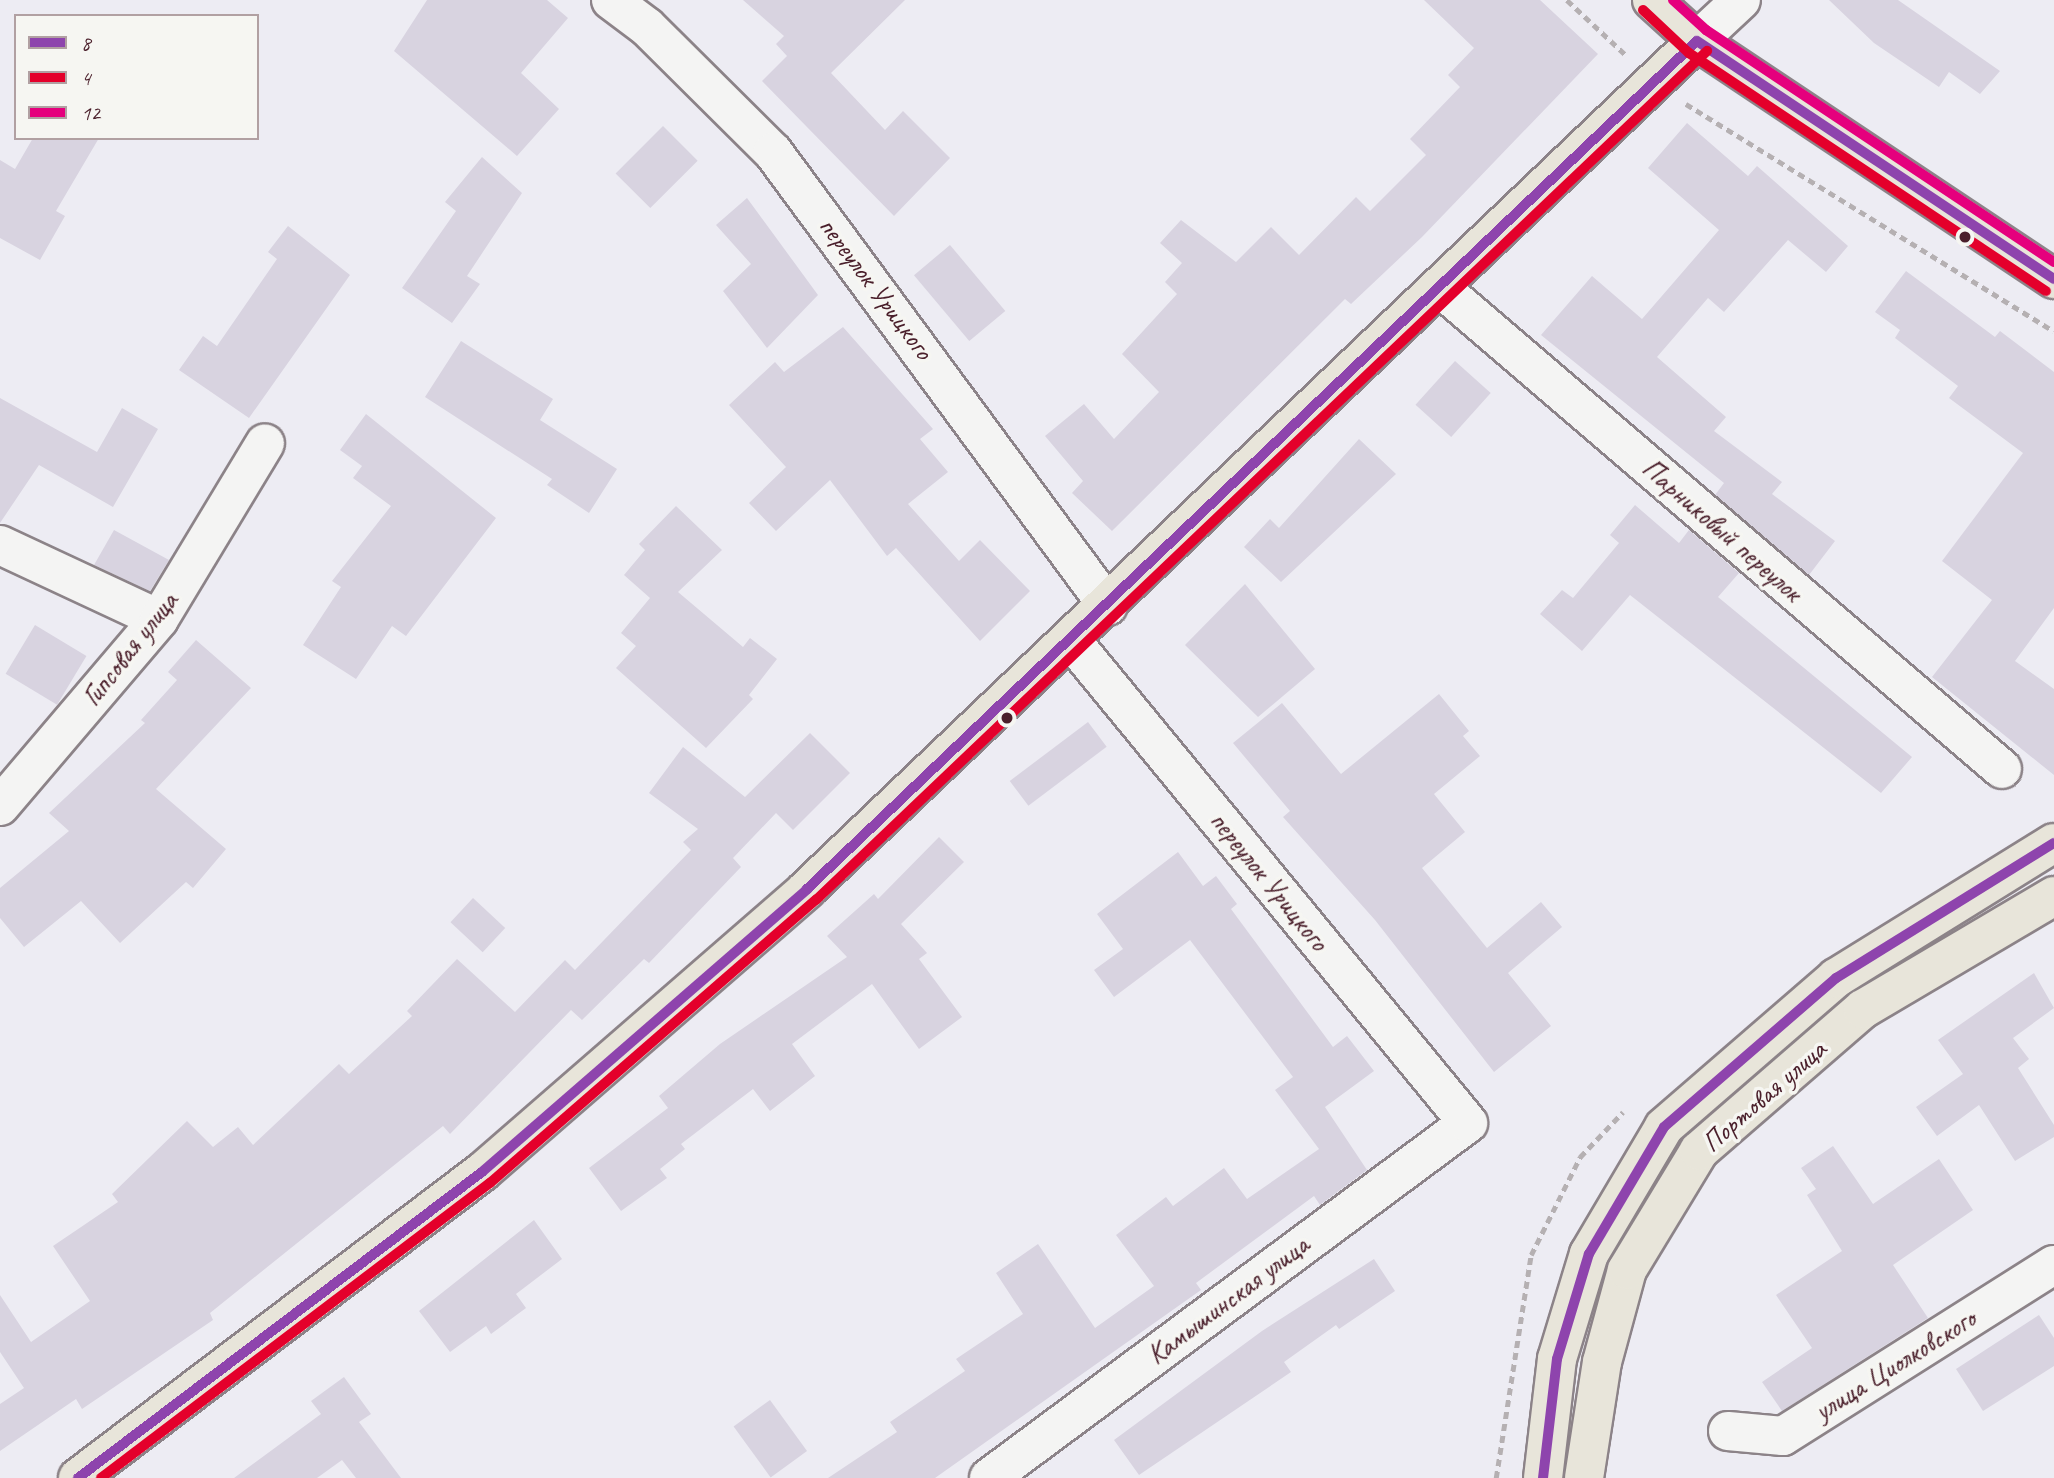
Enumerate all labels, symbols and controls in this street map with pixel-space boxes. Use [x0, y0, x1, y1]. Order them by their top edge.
legend [14, 14, 259, 140]
text: 8 [81, 30, 90, 56]
text: 4 [81, 65, 90, 91]
text: 12 [81, 100, 100, 126]
street label: переулок Урицкого [812, 211, 940, 365]
unlabelled marker [1958, 230, 1972, 244]
street label: Парниковый переулок [1635, 451, 1809, 609]
street label: Гипсовая улица [74, 585, 186, 713]
unlabelled marker [1000, 711, 1014, 725]
street label: переулок Урицкого [1203, 805, 1335, 957]
street label: Портовая улица [1694, 1032, 1834, 1160]
street label: Камышинская улица [1140, 1228, 1316, 1372]
street label: улица Циолковского [1808, 1302, 1982, 1428]

